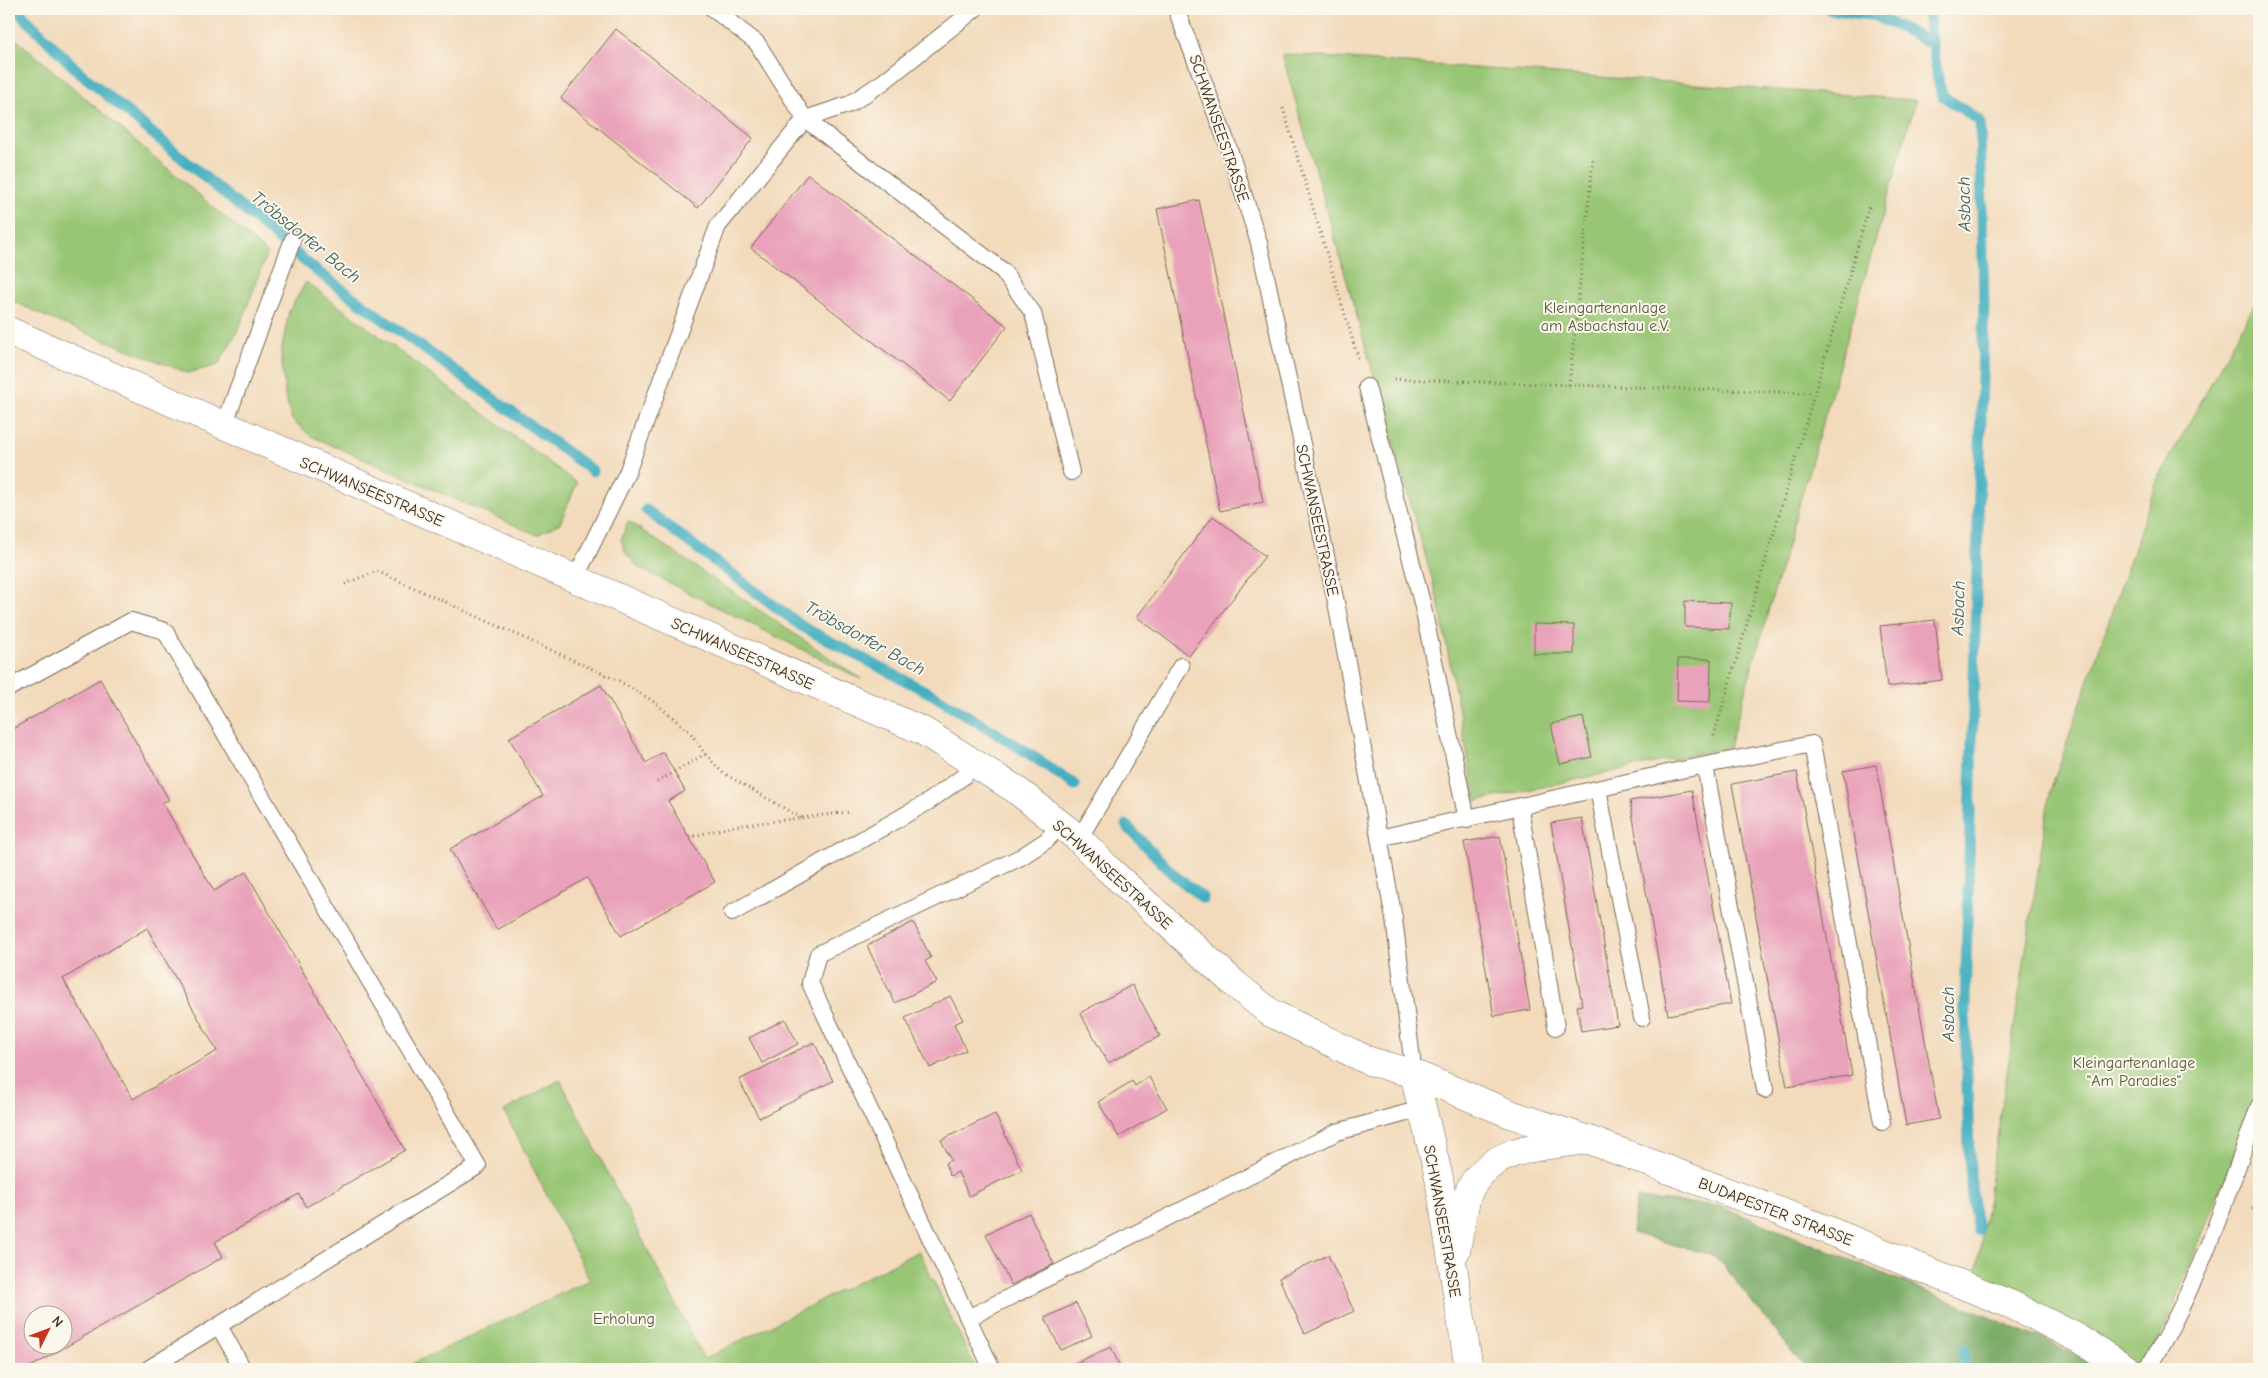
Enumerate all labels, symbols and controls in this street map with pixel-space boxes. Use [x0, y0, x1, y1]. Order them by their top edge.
street label: SCHWANSEESTRASSE [1185, 52, 1253, 205]
water label: Asbach [1954, 176, 1975, 233]
water label: Tröbsdorfer Bach [247, 187, 365, 288]
park label: Kleingartenanlage am Asbachstau e.V. [1541, 299, 1669, 335]
street label: SCHWANSEESTRASSE [1292, 443, 1342, 598]
street label: SCHWANSEESTRASSE [297, 453, 447, 531]
water label: Asbach [1947, 580, 1970, 637]
water label: Tröbsdorfer Bach [801, 597, 929, 680]
street label: SCHWANSEESTRASSE [668, 614, 817, 694]
street label: SCHWANSEESTRASSE [1049, 816, 1176, 933]
water label: Asbach [1938, 986, 1959, 1043]
park label: Kleingartenanlage "Am Paradies" [2073, 1054, 2195, 1090]
street label: SCHWANSEESTRASSE [1420, 1144, 1464, 1299]
street label: BUDAPESTER STRASSE [1696, 1174, 1856, 1250]
north arrow [22, 1306, 72, 1356]
park label: Erholung [593, 1310, 655, 1328]
text: N [48, 1313, 67, 1331]

